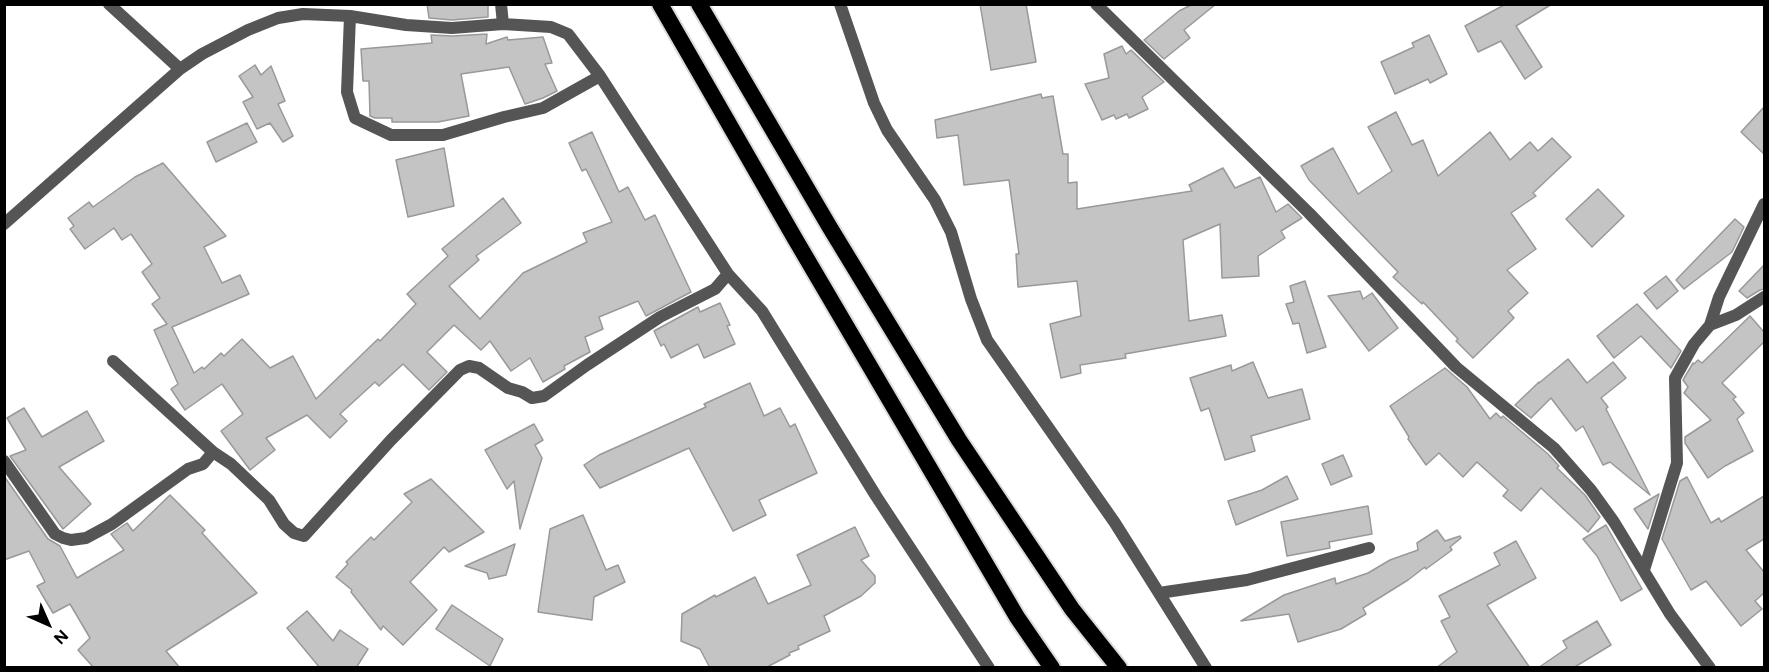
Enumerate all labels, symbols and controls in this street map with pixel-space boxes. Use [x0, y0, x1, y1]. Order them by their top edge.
north arrow [18, 594, 78, 654]
text: N [50, 626, 72, 648]

